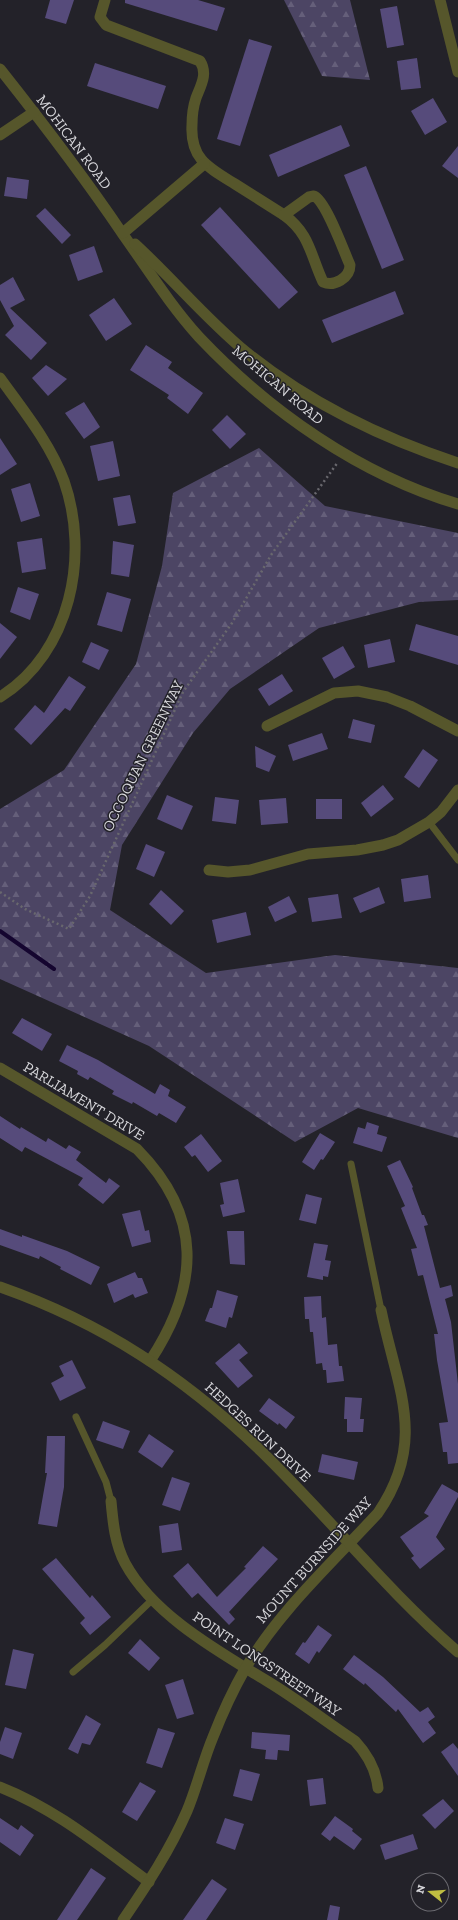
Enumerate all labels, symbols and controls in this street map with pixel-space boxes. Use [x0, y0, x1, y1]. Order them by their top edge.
street label: MOHICAN ROAD [33, 91, 115, 193]
street label: MOHICAN ROAD [229, 342, 327, 428]
street label: OCCOQUAN GREENWAY [99, 677, 188, 834]
street label: PARLIAMENT DRIVE [20, 1058, 148, 1144]
street label: HEDGES RUN DRIVE [201, 1378, 315, 1486]
street label: MOUNT BURNSIDE WAY [252, 1492, 376, 1627]
street label: POINT LONGSTREET WAY [189, 1608, 345, 1721]
north arrow [410, 1872, 450, 1912]
text: N [413, 1883, 429, 1895]

